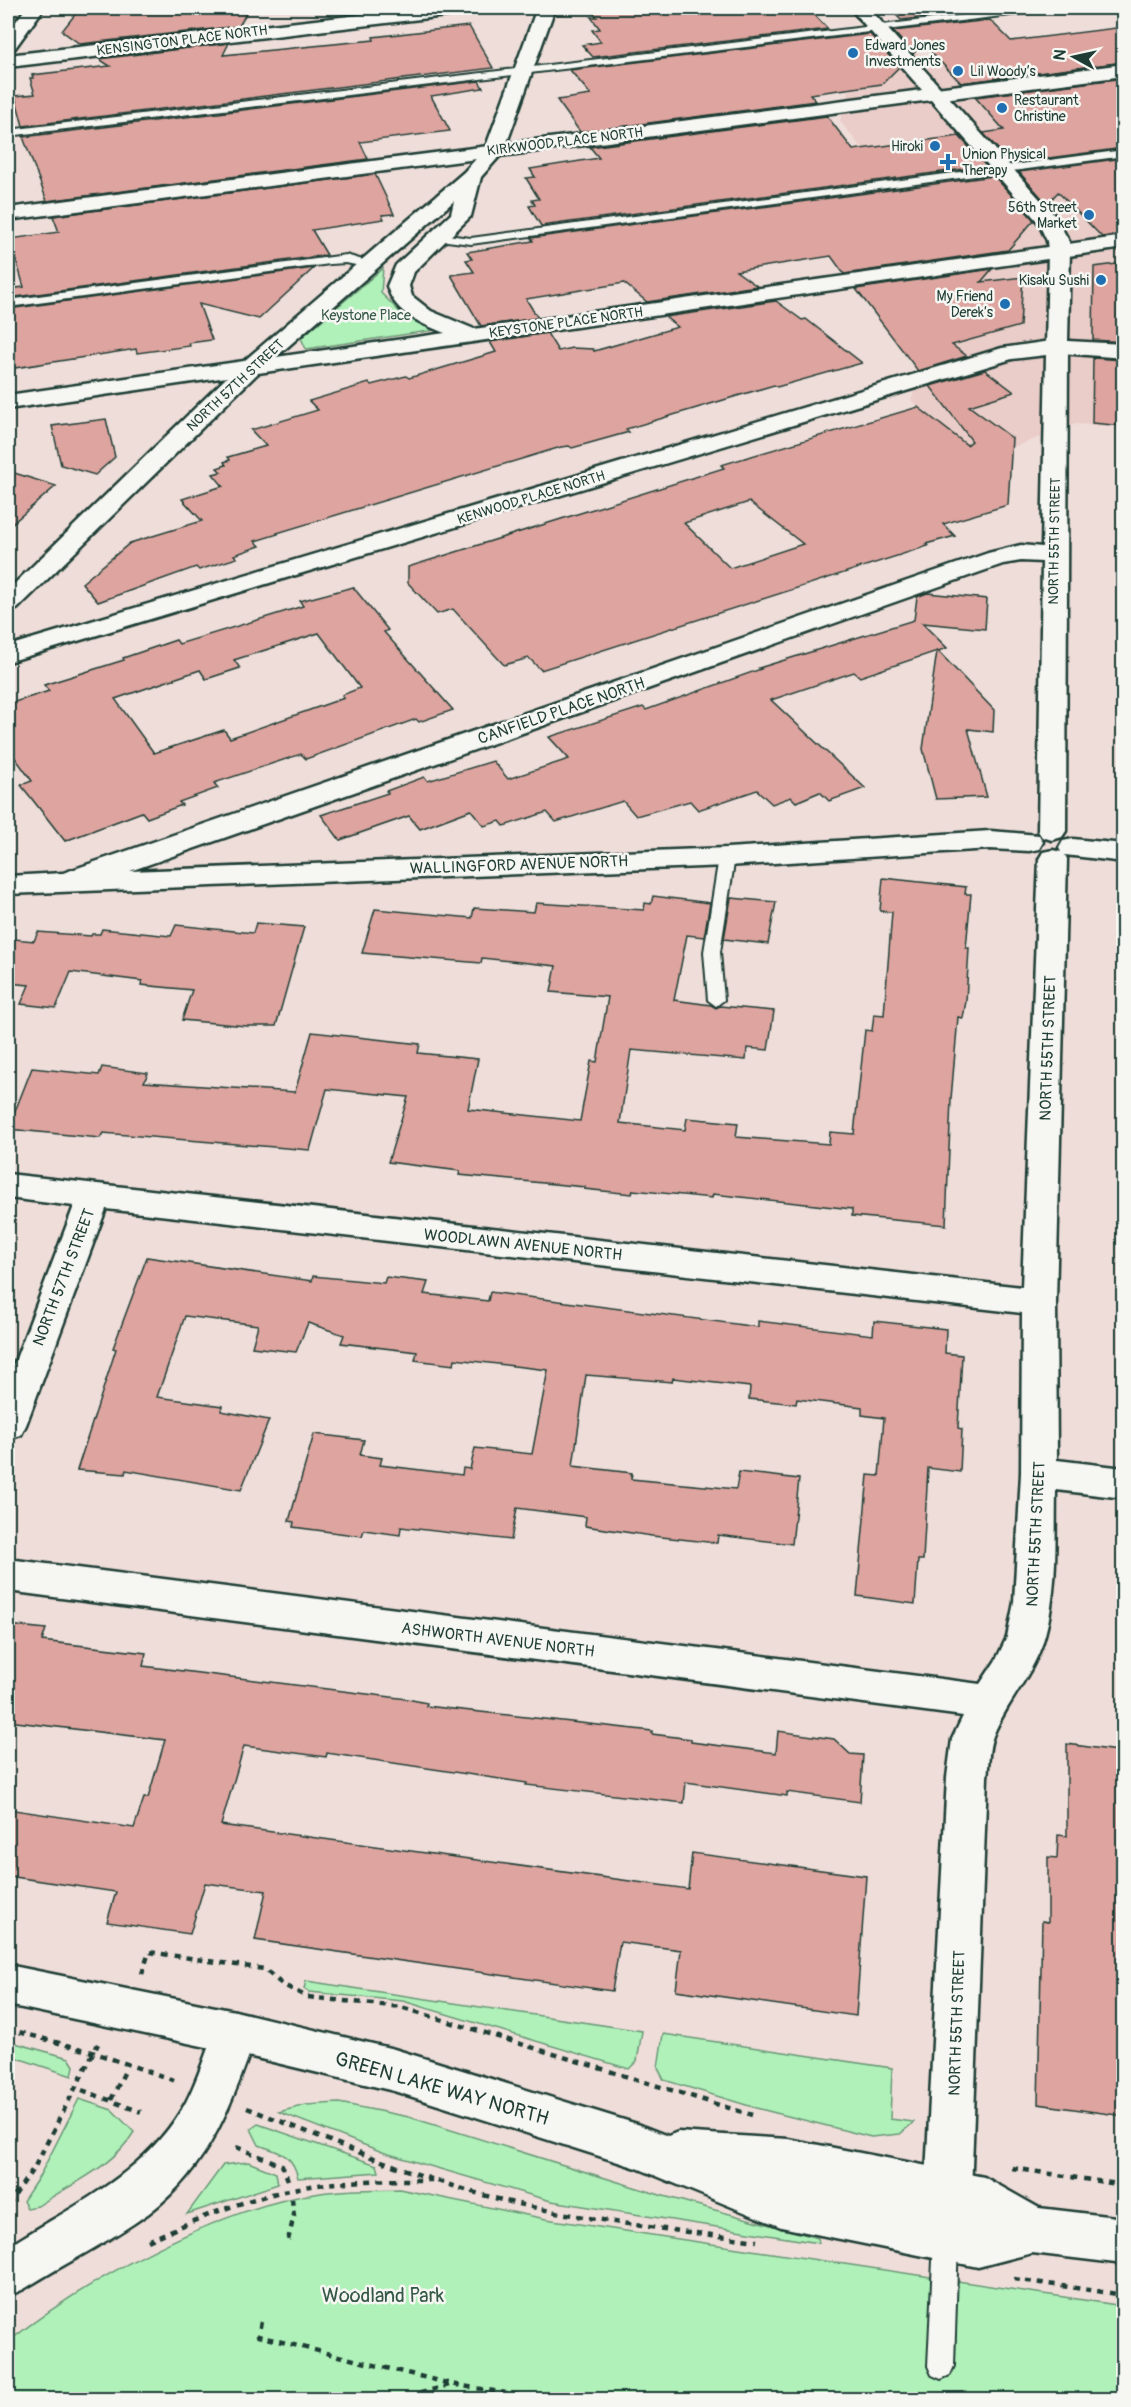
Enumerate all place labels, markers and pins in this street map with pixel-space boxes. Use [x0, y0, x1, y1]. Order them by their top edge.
place label: Edward Jones Investments [865, 37, 946, 70]
marker: Edward Jones Investments [846, 46, 860, 60]
place label: Lil Woody’s [970, 63, 1036, 80]
marker: Lil Woody’s [951, 64, 965, 78]
place label: Restaurant Christine [1014, 92, 1079, 125]
marker: Restaurant Christine [995, 101, 1009, 115]
place label: Hiroki [891, 138, 924, 155]
marker: Hiroki [928, 139, 942, 153]
place label: Union Physical Therapy [962, 146, 1046, 179]
marker: Union Physical Therapy [939, 153, 957, 171]
place label: 56th Street Market [1008, 199, 1077, 232]
marker: 56th Street Market [1082, 208, 1096, 222]
place label: Kisaku Sushi [1019, 272, 1090, 289]
marker: Kisaku Sushi [1094, 273, 1108, 287]
place label: My Friend Derek’s [937, 288, 994, 321]
marker: My Friend Derek’s [998, 297, 1012, 311]

